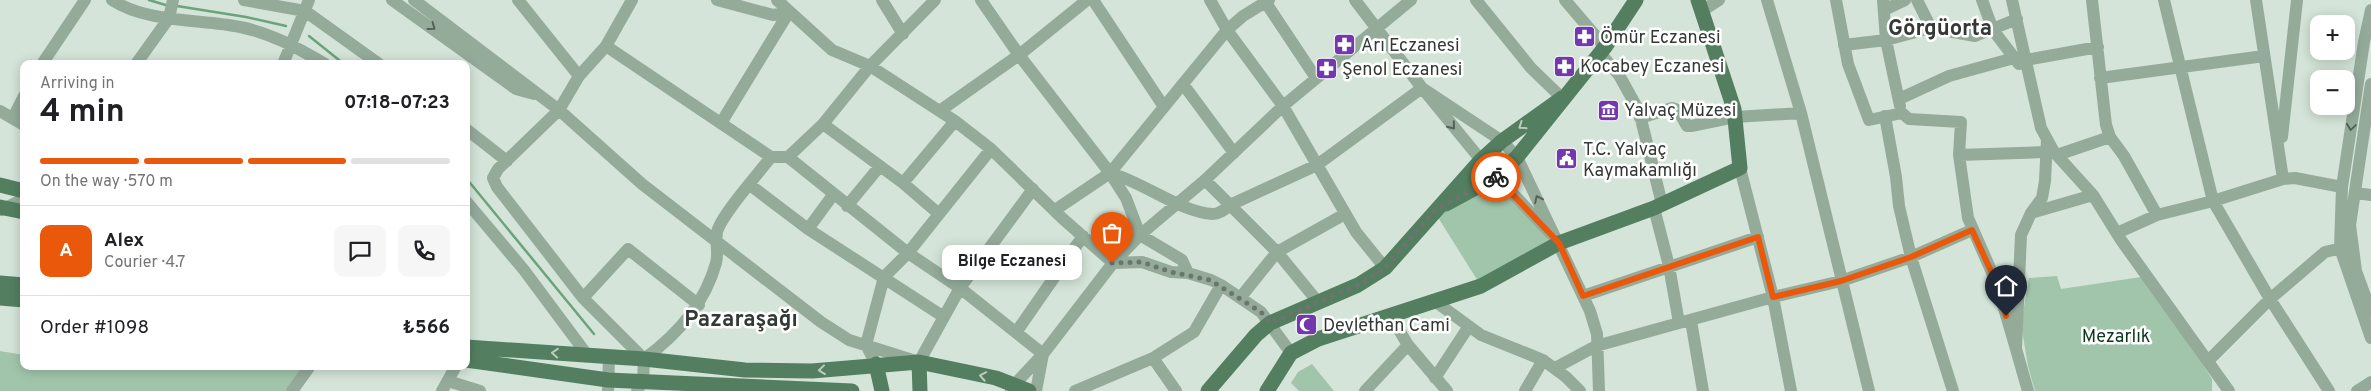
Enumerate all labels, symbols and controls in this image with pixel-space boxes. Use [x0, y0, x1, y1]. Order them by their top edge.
map controls [2310, 15, 2355, 115]
button: + [2310, 15, 2355, 60]
district label: Görgüorta [1888, 16, 1992, 43]
one-way arrow [426, 22, 435, 30]
pharmacy icon: Ömür Eczanesi [1572, 25, 1596, 49]
place label: Ömür Eczanesi [1600, 25, 1721, 50]
pharmacy icon: Arı Eczanesi [1333, 33, 1357, 57]
place label: Arı Eczanesi [1361, 35, 1460, 58]
pharmacy icon: Kocabey Eczanesi [1552, 54, 1576, 78]
place label: Kocabey Eczanesi [1580, 56, 1724, 79]
pharmacy icon: Şenol Eczanesi [1314, 57, 1338, 81]
place label: Şenol Eczanesi [1342, 59, 1462, 82]
button: − [2310, 70, 2355, 115]
text: Arriving in [40, 74, 115, 94]
text: 07:18–07:23 [344, 91, 450, 115]
text: 4 min [40, 93, 125, 133]
museum icon: Yalvaç Müzesi [1596, 98, 1620, 122]
place label: Yalvaç Müzesi [1624, 100, 1736, 123]
one-way arrow [1447, 120, 1456, 129]
one-way arrow [1519, 120, 1528, 129]
one-way arrow [2346, 124, 2357, 132]
place label: T.C. Yalvaç Kaymakamlığı [1583, 139, 1697, 183]
public building icon: T.C. Yalvaç Kaymakamlığı [1555, 147, 1579, 171]
courier [1471, 152, 1521, 202]
icon: bike [1482, 163, 1510, 191]
text: On the way · 570 m [40, 172, 173, 192]
one-way arrow [1533, 195, 1544, 204]
pin [1091, 212, 1133, 263]
icon: bag [1098, 219, 1126, 247]
button: chat [334, 225, 386, 277]
button: phone [398, 225, 450, 277]
text: Alex [104, 229, 144, 253]
text: A [59, 239, 73, 263]
callout: Bilge Eczanesi [942, 246, 1082, 280]
text: Bilge Eczanesi [958, 252, 1066, 272]
text: Courier · 4.7 [104, 253, 185, 273]
pin [1985, 265, 2027, 316]
icon: home [1992, 272, 2020, 300]
district label: Pazaraşağı [684, 307, 798, 334]
mosque icon: Devlethan Cami [1295, 313, 1319, 337]
place label: Devlethan Cami [1323, 315, 1450, 338]
text: Order #1098 [40, 316, 149, 340]
text: ₺566 [403, 316, 450, 340]
park label: Mezarlık [2082, 326, 2150, 349]
one-way arrow [551, 348, 559, 359]
one-way arrow [818, 364, 826, 375]
one-way arrow [978, 371, 987, 381]

